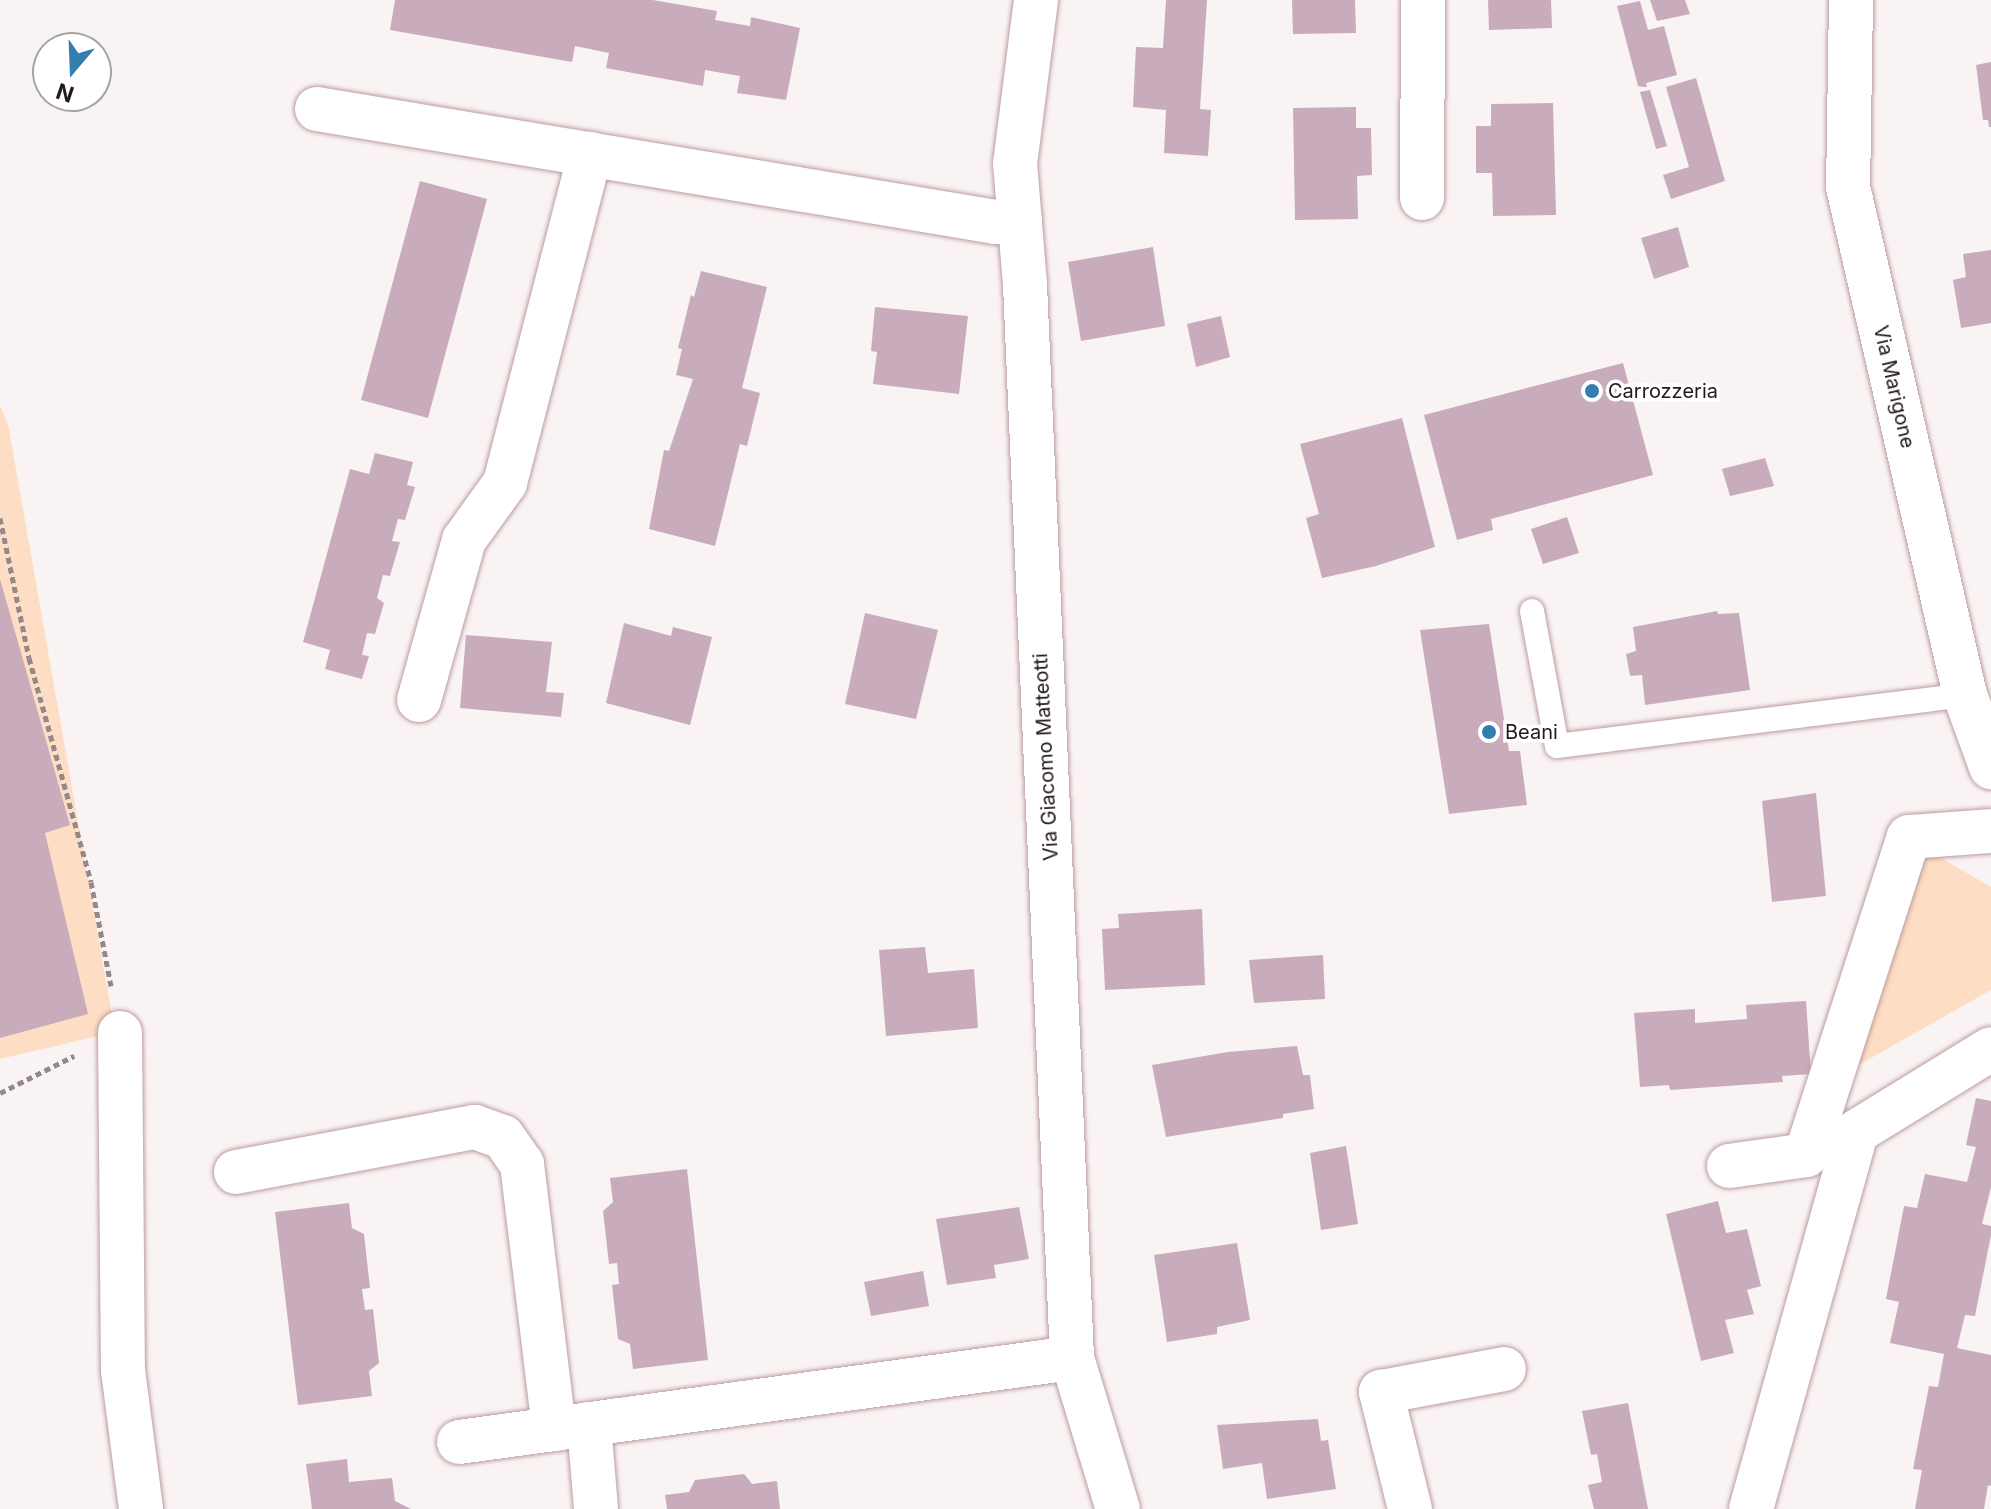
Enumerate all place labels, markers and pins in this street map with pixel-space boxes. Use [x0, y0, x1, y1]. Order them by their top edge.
place label: Carrozzeria [1608, 379, 1718, 403]
marker: Carrozzeria [1583, 382, 1601, 400]
place label: Beani [1505, 720, 1558, 744]
marker: Beani [1480, 723, 1498, 741]

